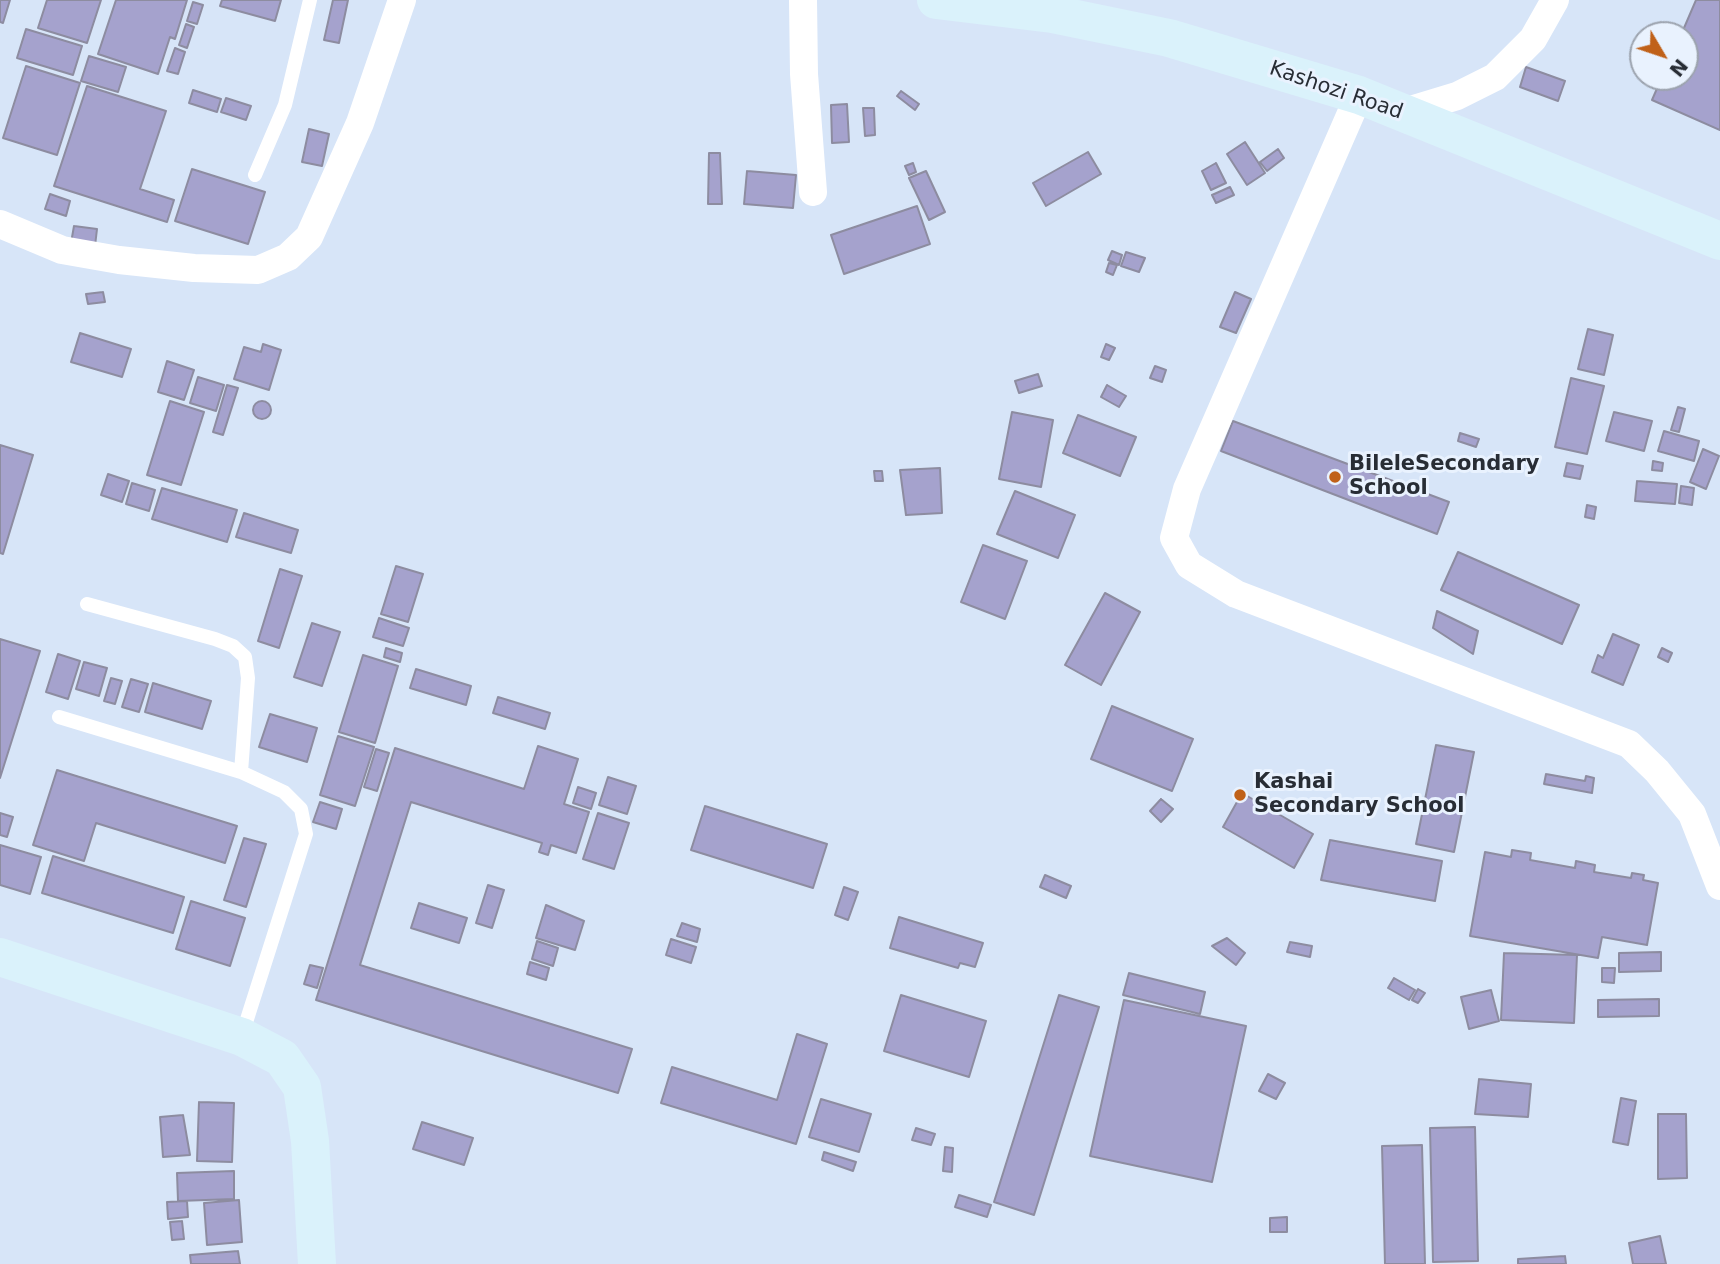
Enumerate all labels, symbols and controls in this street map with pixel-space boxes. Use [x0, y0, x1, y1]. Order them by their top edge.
north arrow [1629, 21, 1699, 91]
text: N [1665, 55, 1692, 81]
street label: Kashozi Road [1266, 56, 1406, 126]
place label: BileleSecondary School [1349, 452, 1540, 502]
marker: BileleSecondary School [1327, 469, 1343, 485]
place label: Kashai Secondary School [1254, 770, 1464, 820]
marker: Kashai Secondary School [1232, 787, 1248, 803]

